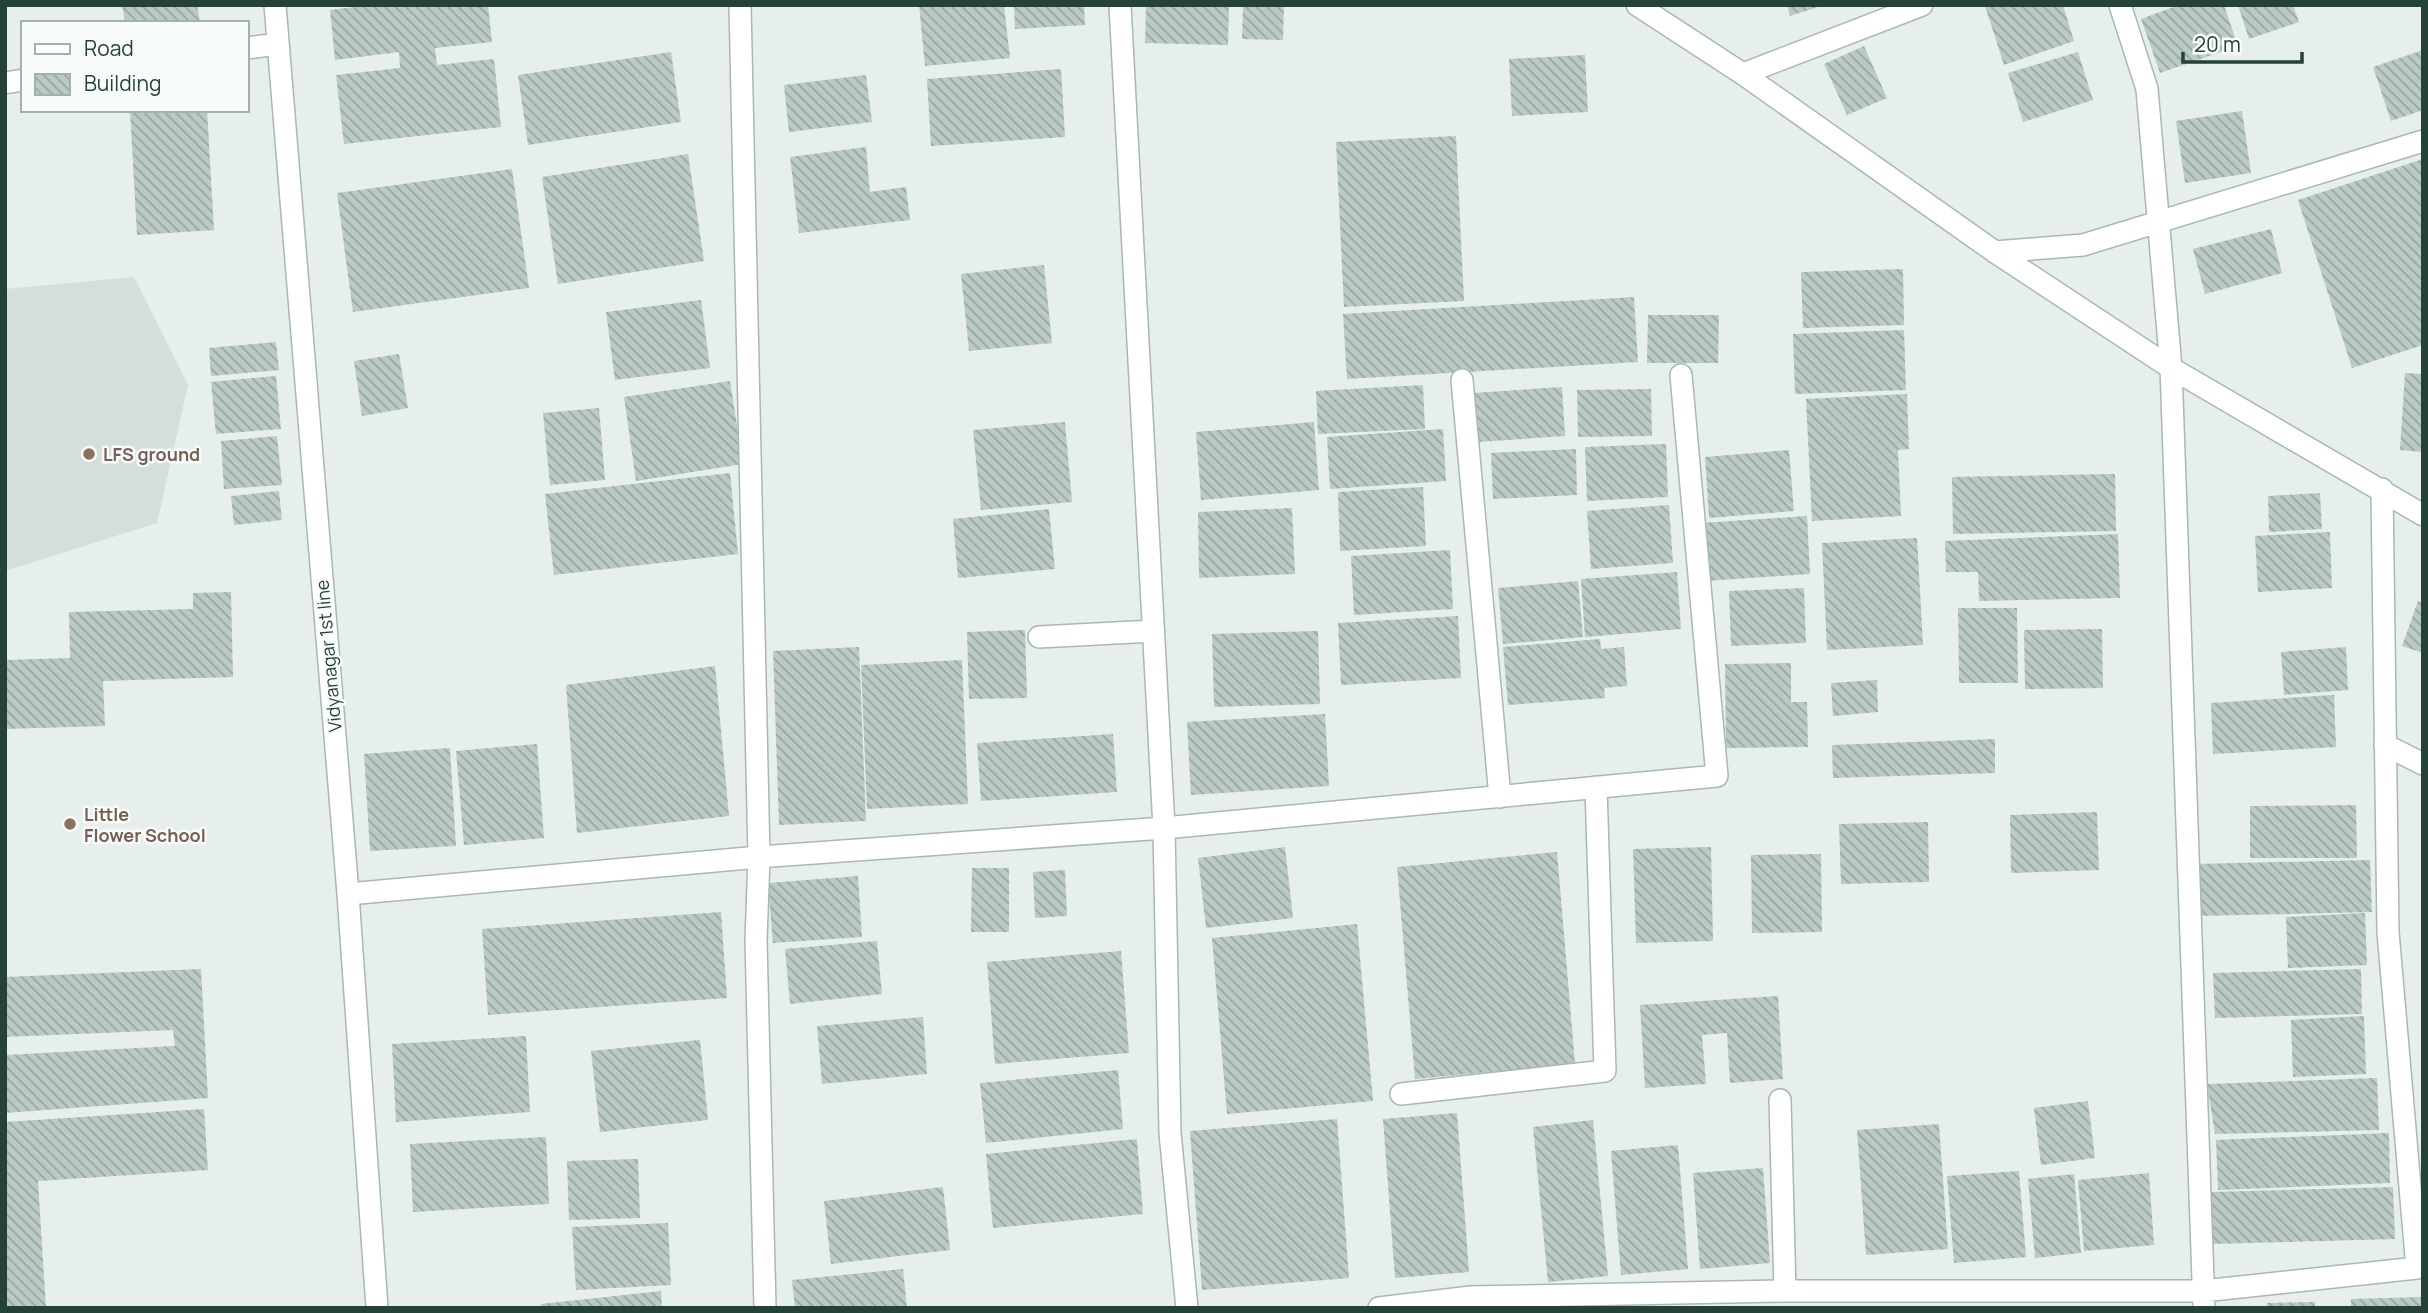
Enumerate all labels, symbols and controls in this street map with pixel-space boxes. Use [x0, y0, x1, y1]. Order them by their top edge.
legend [21, 21, 248, 112]
scale bar [2183, 21, 2302, 65]
text: 20 m [2194, 30, 2241, 58]
text: Road [84, 34, 134, 62]
text: Building [84, 69, 161, 97]
place label: LFS ground [103, 442, 200, 466]
marker: LFS ground [81, 446, 97, 462]
street label: Vidyanagar 1st line [309, 579, 347, 733]
place label: Little Flower School [84, 802, 206, 847]
marker: Little Flower School [62, 816, 78, 832]

